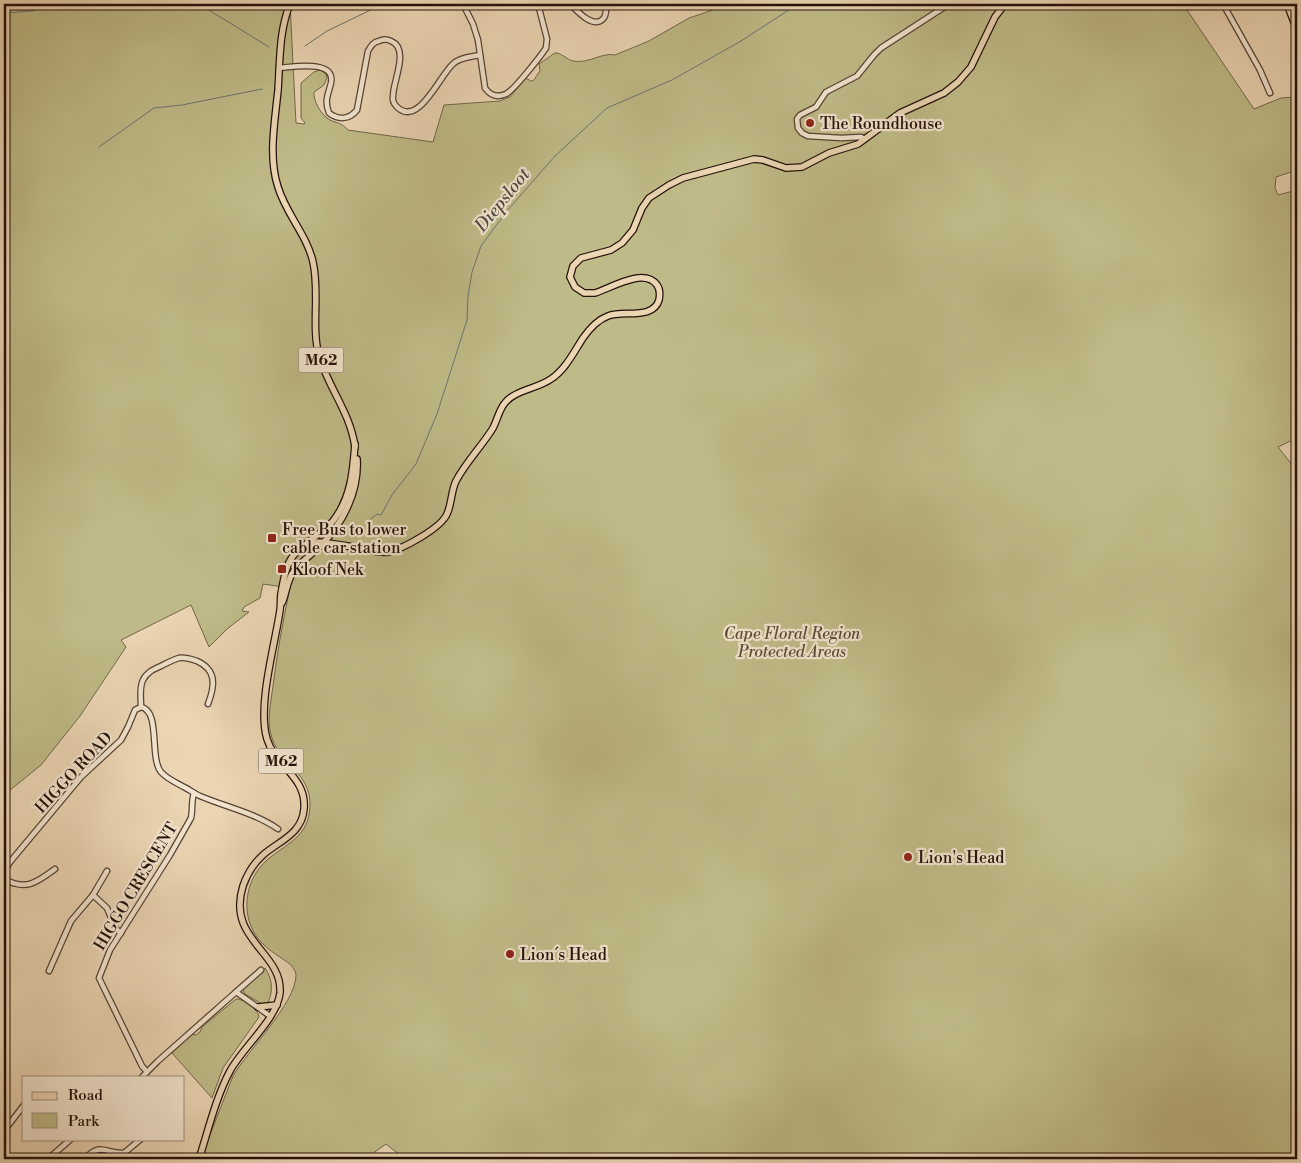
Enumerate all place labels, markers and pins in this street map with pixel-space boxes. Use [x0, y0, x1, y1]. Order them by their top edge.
place label: The Roundhouse [820, 114, 942, 134]
marker: The Roundhouse [804, 117, 816, 129]
place label: Free Bus to lower cable car station [282, 520, 406, 558]
marker: Free Bus to lower cable car station [266, 532, 278, 544]
place label: Kloof Nek [292, 560, 365, 580]
marker: Kloof Nek [276, 563, 288, 575]
place label: Lion's Head [918, 848, 1004, 868]
marker: Lion's Head [902, 851, 914, 863]
place label: Lion´s Head [520, 945, 607, 965]
marker: Lion´s Head [504, 948, 516, 960]

